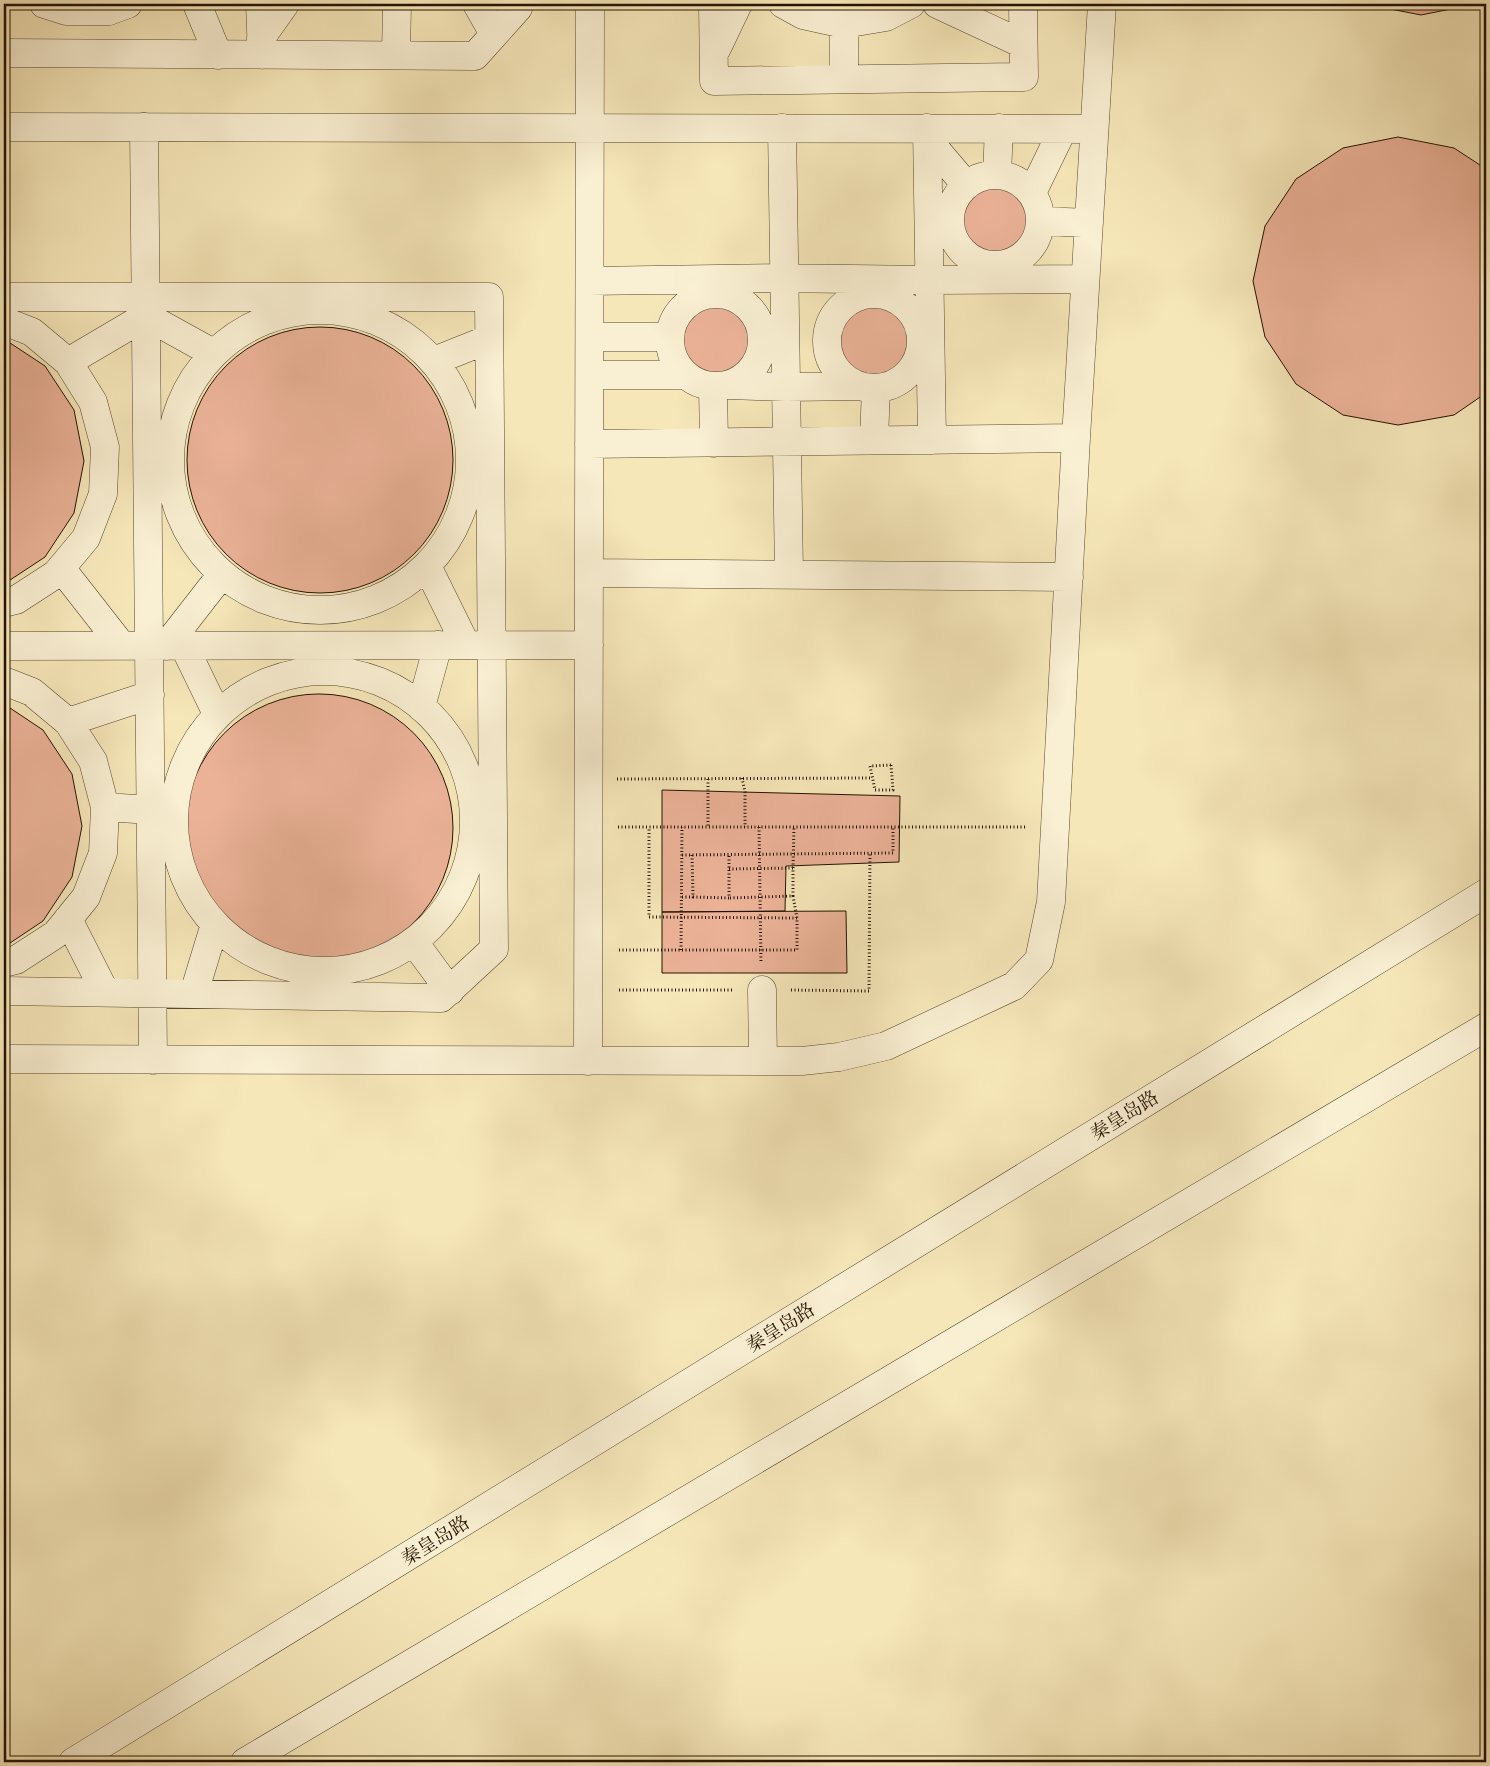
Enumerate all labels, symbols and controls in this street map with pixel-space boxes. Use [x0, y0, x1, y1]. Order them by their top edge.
street label: 秦皇岛路 [1086, 1086, 1164, 1148]
street label: 秦皇岛路 [742, 1298, 820, 1360]
street label: 秦皇岛路 [397, 1511, 475, 1573]

